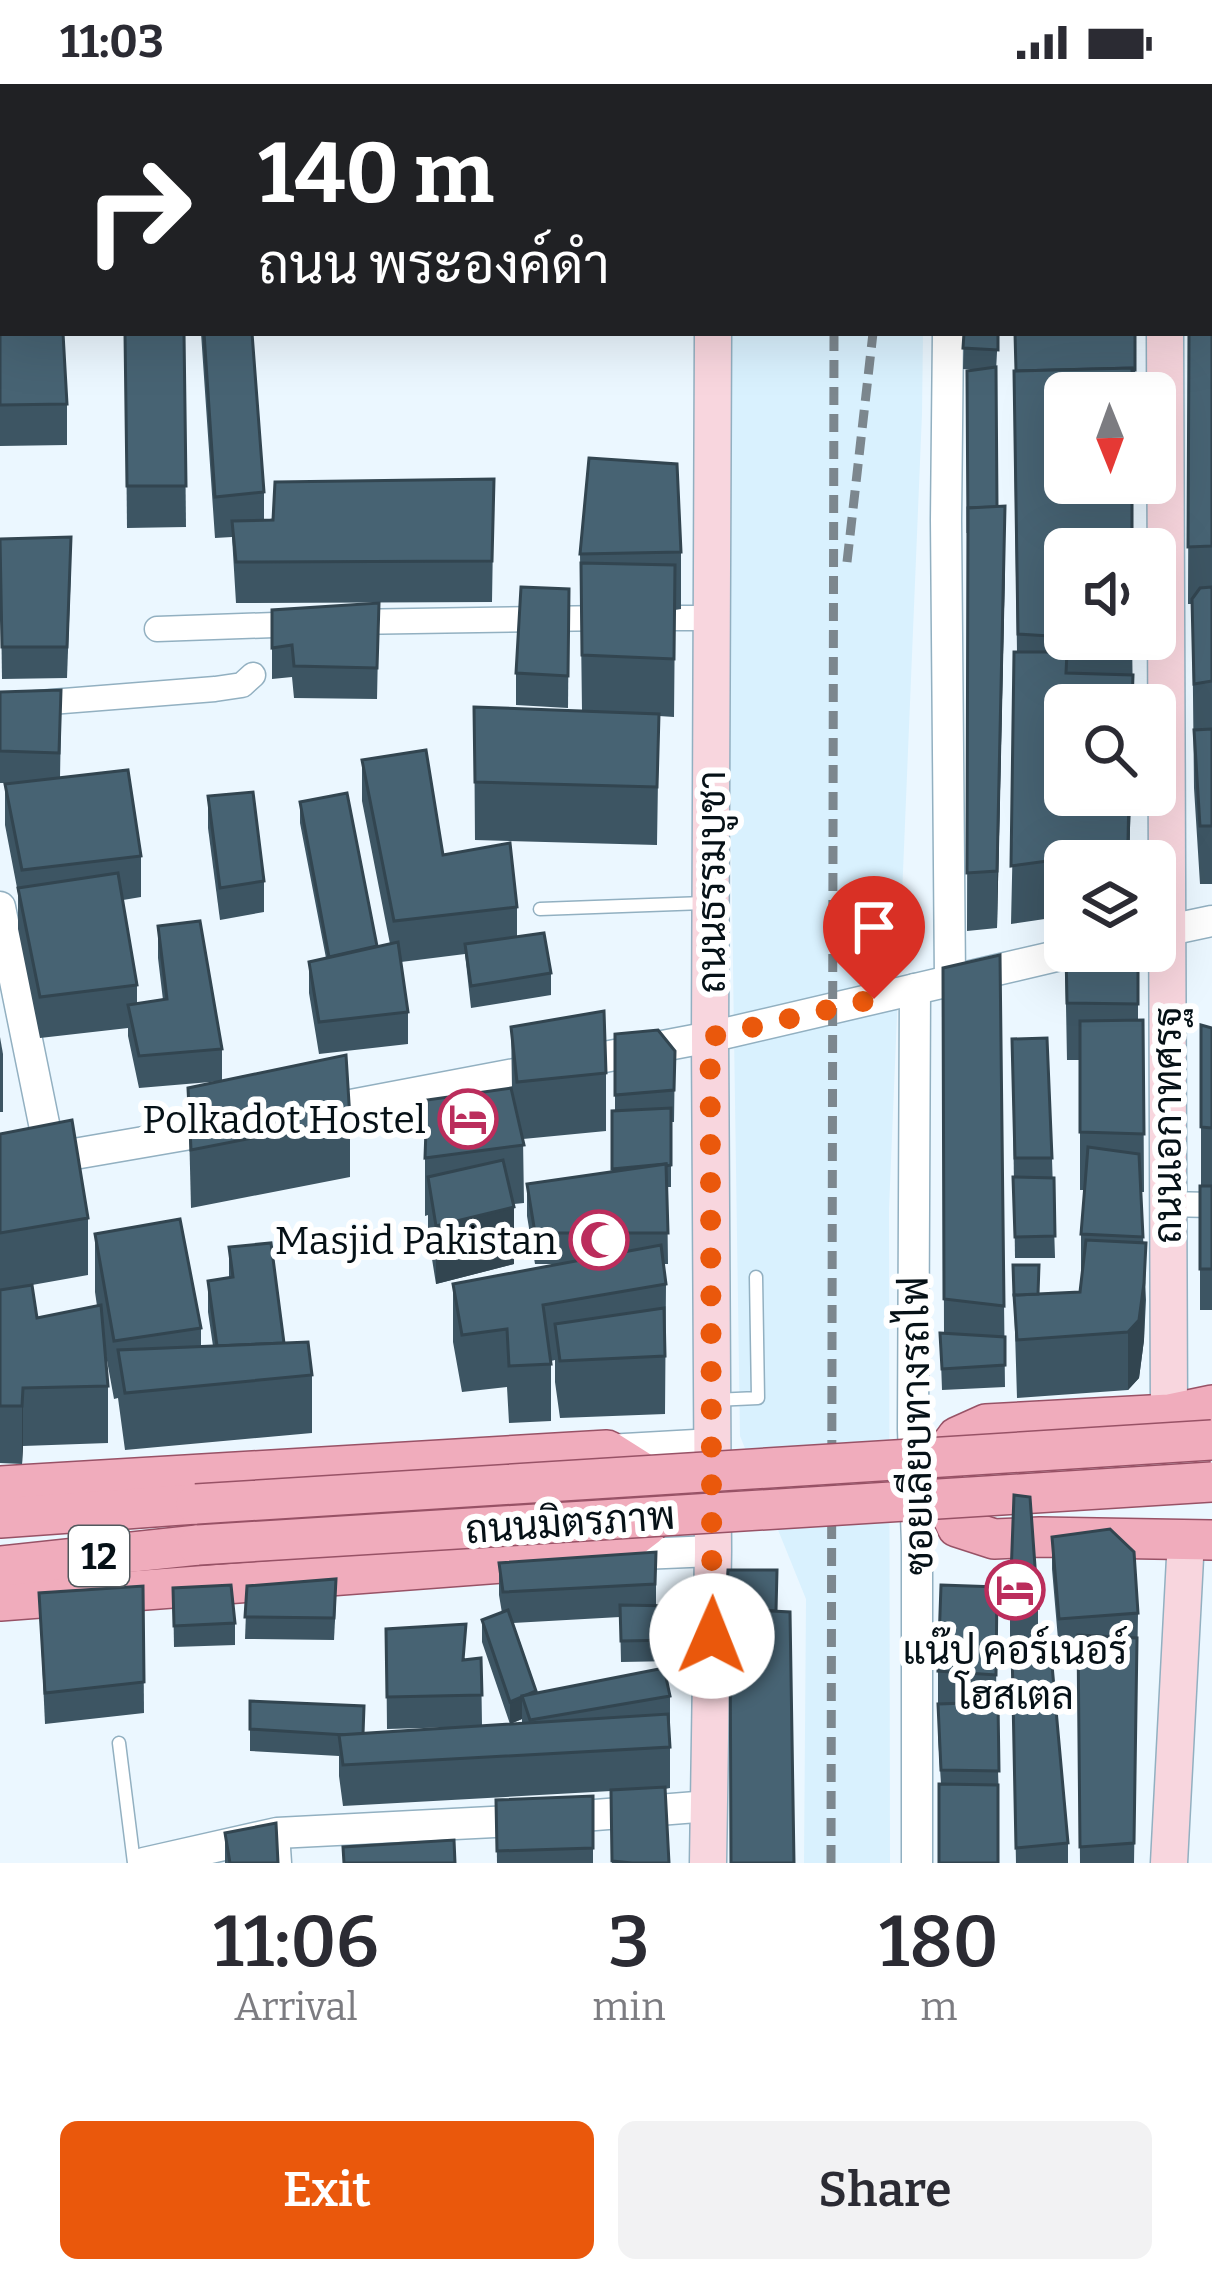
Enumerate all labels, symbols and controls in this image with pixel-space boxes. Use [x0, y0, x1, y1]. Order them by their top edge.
text: 11:03 [60, 15, 164, 69]
text: 140 m [258, 123, 494, 224]
icon: right [60, 132, 216, 288]
text: ถนน พระองค์ดำ [258, 233, 610, 297]
north arrow [1044, 372, 1176, 504]
map controls [1044, 372, 1176, 972]
button: sound [1044, 528, 1176, 660]
button: search [1044, 684, 1176, 816]
street label: ถนนธรรมบูชา [689, 771, 738, 993]
button: layers [1044, 840, 1176, 972]
pin [823, 876, 925, 999]
icon: arrive [841, 894, 907, 960]
street label: ถนนเอกาทศรฐ [1145, 1006, 1193, 1244]
hotel icon: Polkadot Hostel [437, 1088, 499, 1150]
place label: Polkadot Hostel [142, 1097, 426, 1143]
mosque icon: Masjid Pakistan [568, 1209, 630, 1271]
place label: Masjid Pakistan [275, 1218, 557, 1264]
street label: ซอยเลียบทางรถไฟ [888, 1276, 943, 1576]
street label: ถนนมิตรภาพ [464, 1493, 676, 1553]
road number: 12 [69, 1526, 129, 1586]
hotel icon: แน๊ป คอร์เนอร์ โฮสเตล [984, 1559, 1046, 1621]
position arrow [649, 1573, 775, 1699]
place label: แน๊ป คอร์เนอร์ โฮสเตล [903, 1626, 1127, 1719]
text: 11:06 [213, 1899, 379, 1985]
text: 3 [608, 1899, 650, 1985]
text: 180 [879, 1899, 999, 1985]
text: Arrival [234, 1984, 358, 2030]
text: min [592, 1984, 666, 2030]
text: m [920, 1984, 957, 2030]
button: Exit [60, 2121, 594, 2259]
button: Share [618, 2121, 1152, 2259]

